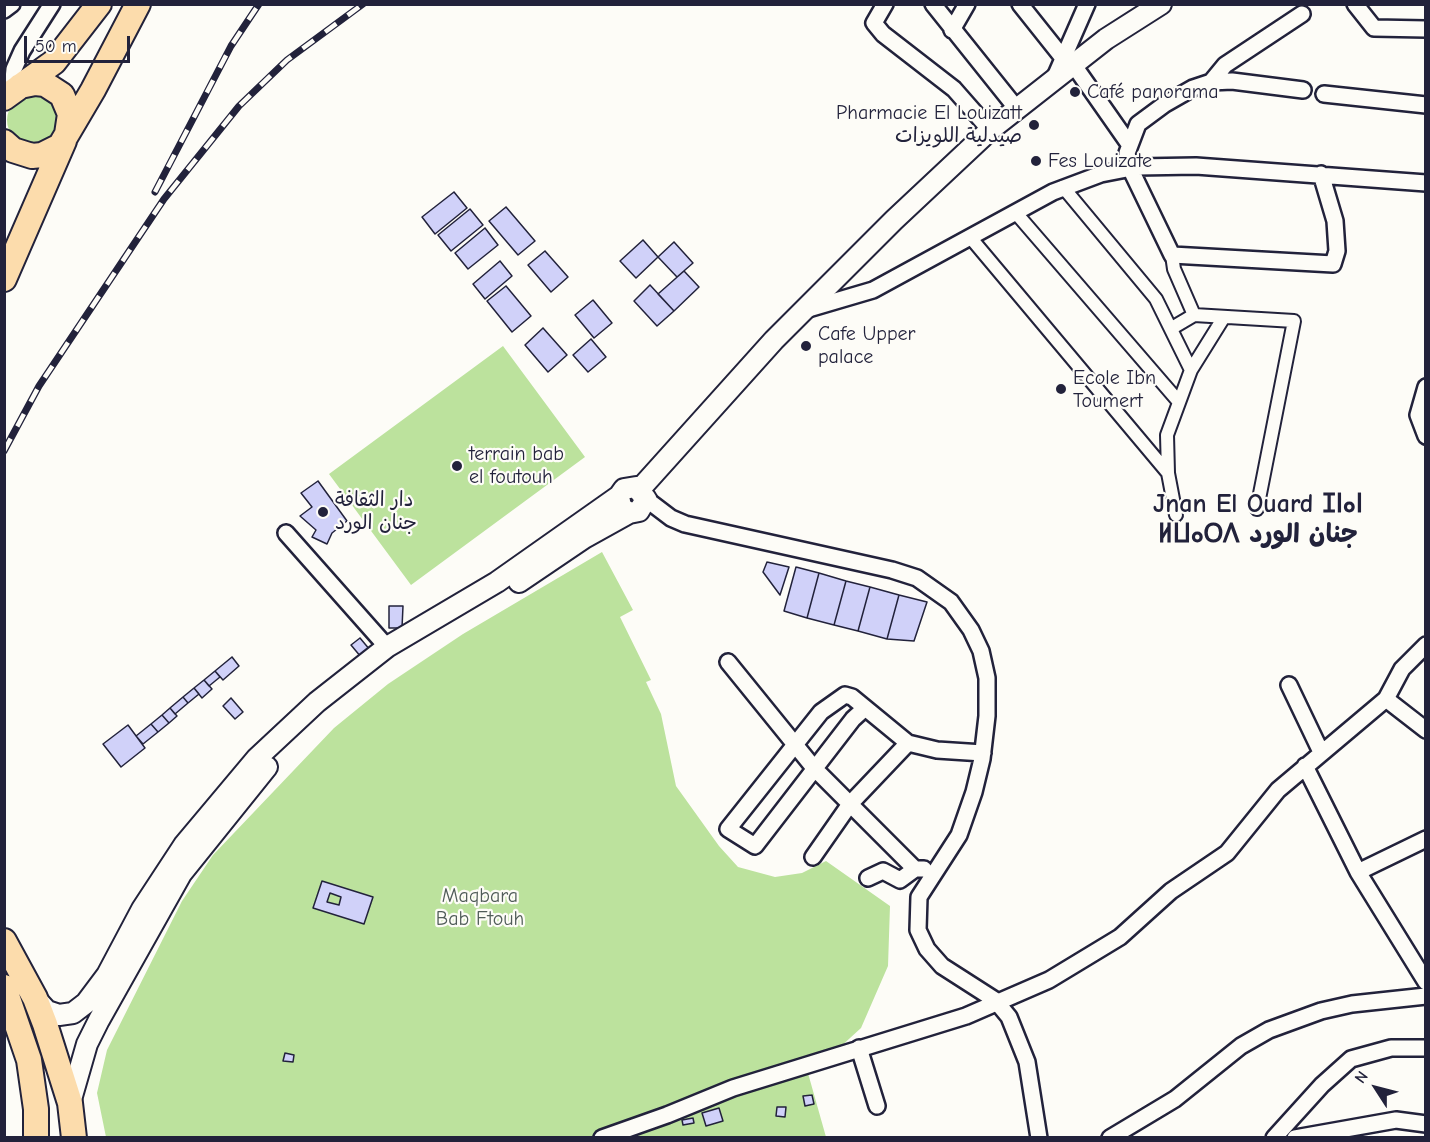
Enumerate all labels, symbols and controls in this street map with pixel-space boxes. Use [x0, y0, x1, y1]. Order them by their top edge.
scale bar [27, 24, 134, 62]
text: 50 m [35, 36, 77, 57]
place label: Café panorama [1087, 80, 1219, 104]
marker: Café panorama [1068, 85, 1082, 99]
place label: Pharmacie El Louizatt صيدلية اللويزات [836, 101, 1022, 148]
marker: Pharmacie El Louizatt صيدلية اللويزات [1027, 118, 1041, 132]
place label: Fes Louizate [1048, 149, 1152, 173]
marker: Fes Louizate [1029, 154, 1043, 168]
place label: Cafe Upper palace [818, 322, 916, 369]
marker: Cafe Upper palace [799, 339, 813, 353]
place label: Ecole Ibn Toumert [1073, 366, 1156, 413]
marker: Ecole Ibn Toumert [1054, 382, 1068, 396]
place label: terrain bab el foutouh [469, 442, 564, 489]
marker: terrain bab el foutouh [450, 459, 464, 473]
place label: دار الثقافة جنان الورد [335, 488, 417, 535]
district label: Jnan El Ouard ⵊⵏⴰⵏ ⵍⵡⴰⵔⴷ جنان الورد [1153, 489, 1363, 550]
marker: دار الثقافة جنان الورد [316, 505, 330, 519]
park label: Maqbara Bab Ftouh [436, 884, 524, 931]
north arrow [1346, 1058, 1406, 1118]
text: N [1351, 1068, 1372, 1087]

